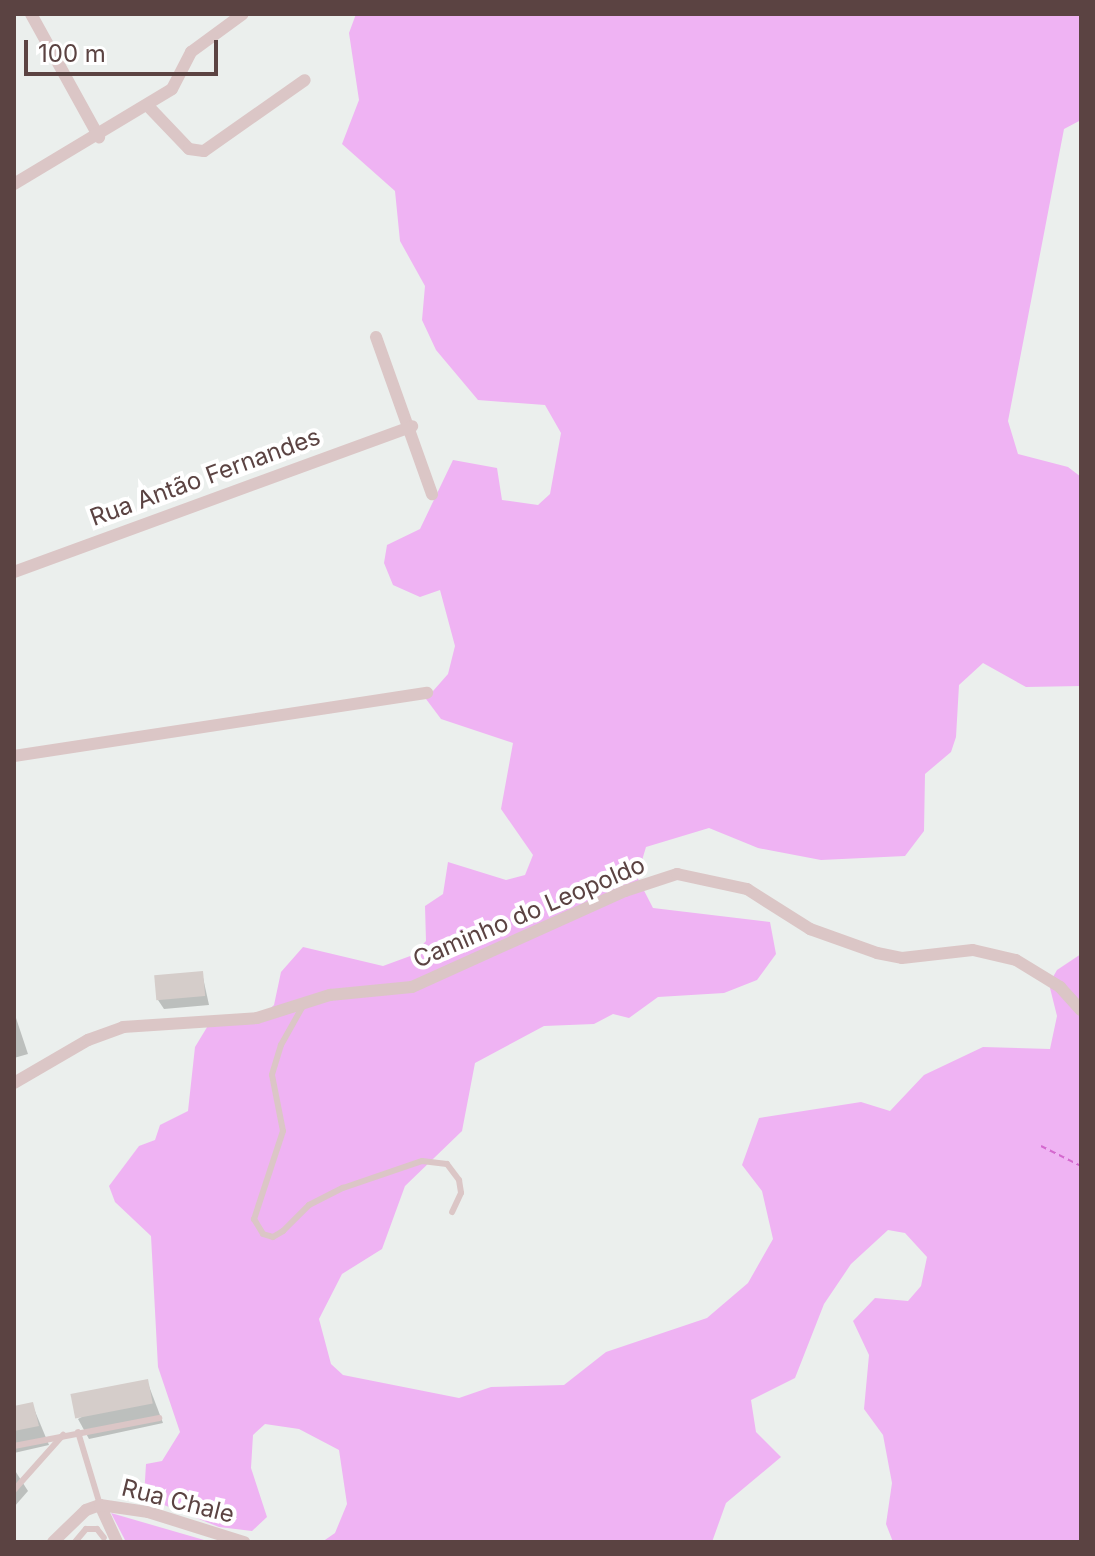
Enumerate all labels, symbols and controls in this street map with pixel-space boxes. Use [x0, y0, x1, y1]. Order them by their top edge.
scale bar [28, 24, 222, 74]
text: 100 m [38, 39, 106, 68]
street label: Rua Antão Fernandes [86, 422, 324, 532]
street label: Caminho do Leopoldo [409, 850, 649, 974]
street label: Rua Chale [119, 1473, 237, 1529]

